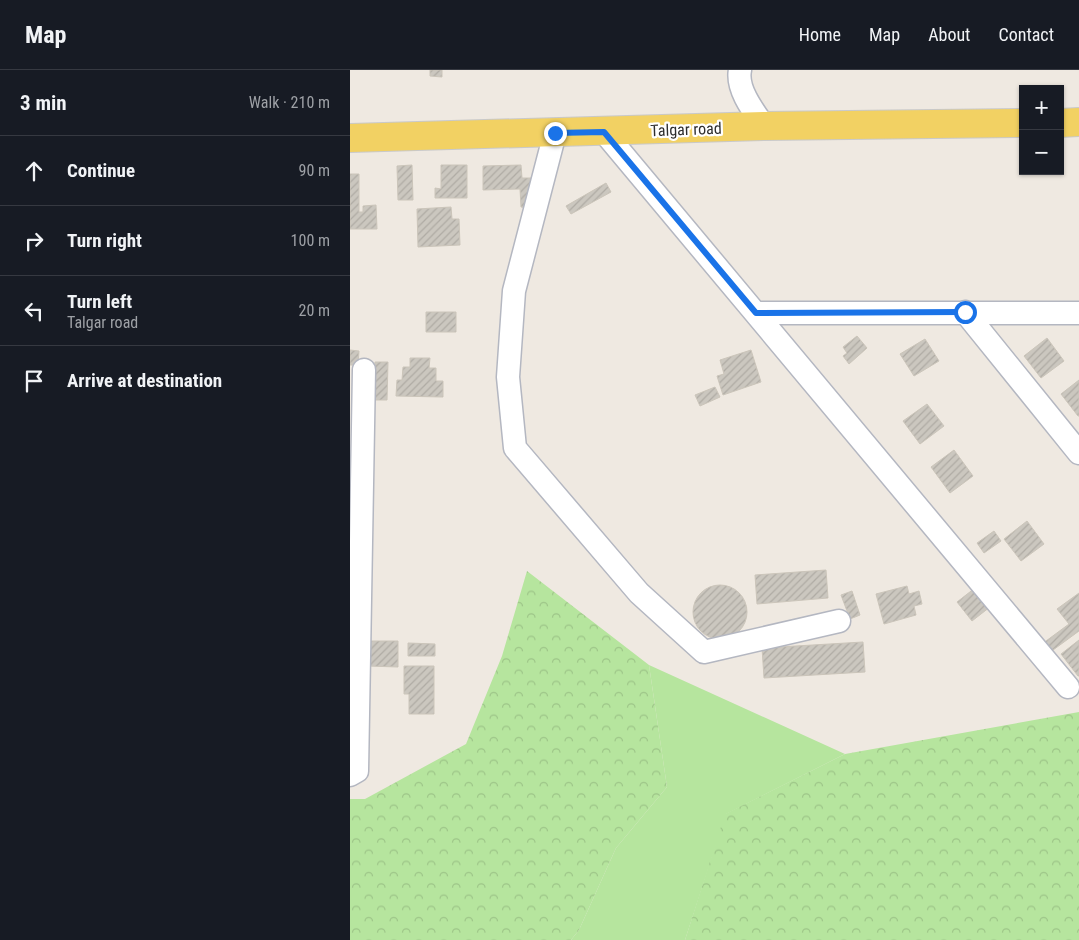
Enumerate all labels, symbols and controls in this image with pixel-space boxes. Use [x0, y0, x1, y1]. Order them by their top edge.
text: Map [25, 21, 66, 49]
text: Home [799, 24, 841, 45]
text: Map [869, 24, 900, 45]
text: About [928, 24, 970, 45]
text: Contact [998, 24, 1054, 45]
map controls [1019, 85, 1064, 175]
button: + [1019, 85, 1064, 130]
text: 3 min [20, 91, 67, 115]
text: Walk · 210 m [249, 93, 330, 112]
street label: Talgar road [650, 119, 722, 140]
route end [544, 122, 567, 145]
button: − [1019, 130, 1064, 175]
icon: ahead [20, 157, 48, 185]
text: Continue [67, 159, 135, 182]
text: 90 m [298, 161, 330, 180]
icon: right [20, 227, 48, 255]
text: Turn right [67, 229, 142, 252]
text: 100 m [291, 231, 330, 250]
text: Turn left [67, 290, 132, 313]
icon: left [20, 297, 48, 325]
text: 20 m [298, 301, 330, 320]
route start [954, 301, 977, 324]
text: Talgar road [67, 313, 138, 332]
icon: arrive [20, 367, 48, 395]
text: Arrive at destination [67, 369, 222, 392]

